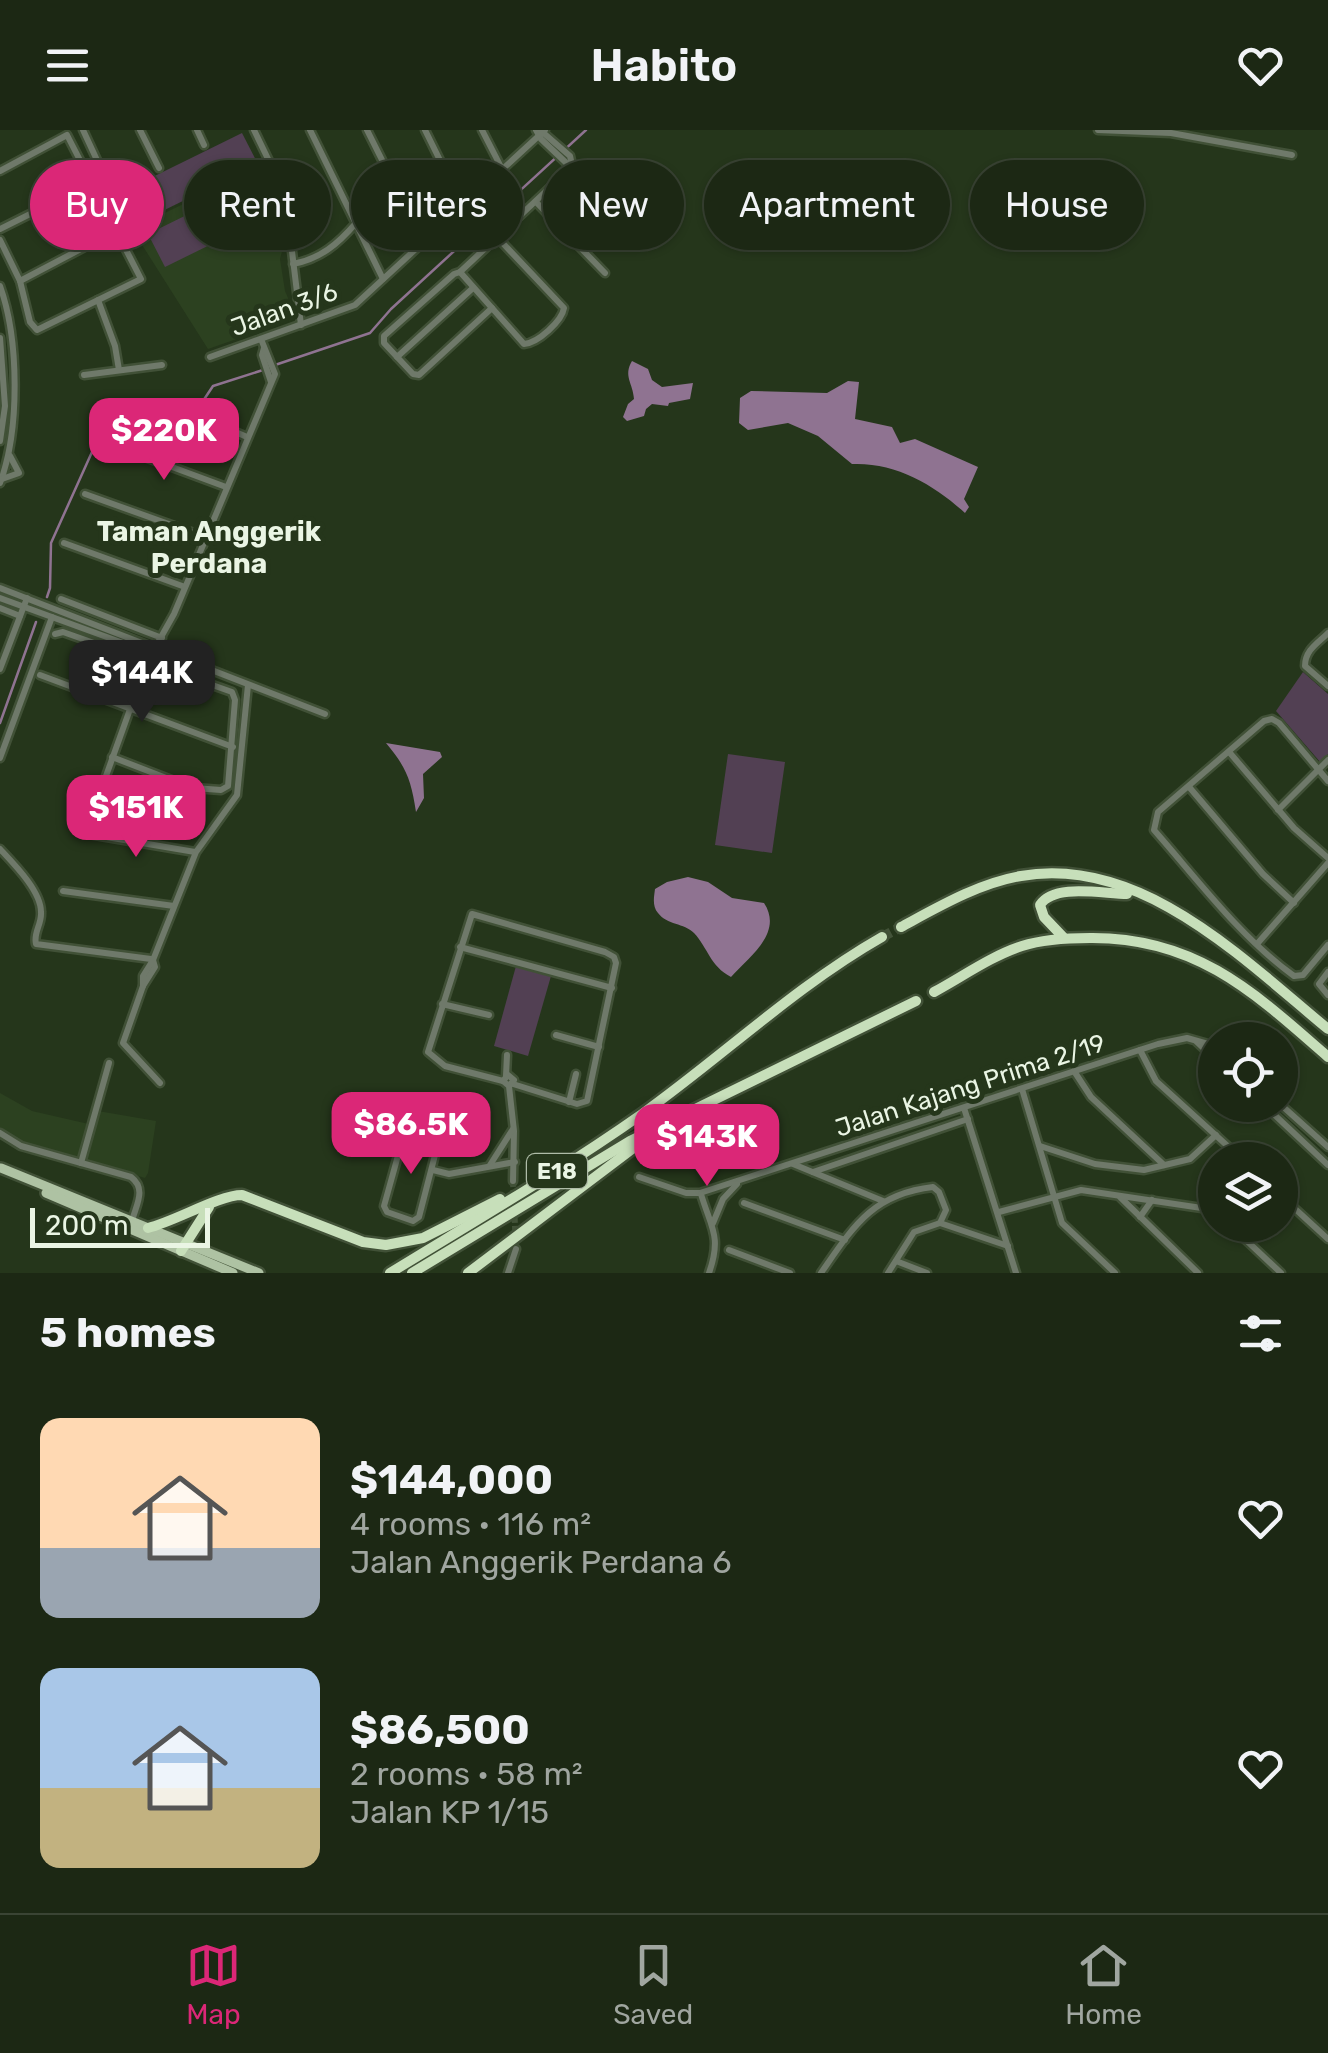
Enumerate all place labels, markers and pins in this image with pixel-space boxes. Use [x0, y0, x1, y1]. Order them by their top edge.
pin: $220K [94, 398, 234, 483]
pin: $144K [72, 640, 212, 725]
pin: $151K [66, 775, 206, 860]
pin: $86.5K [330, 1092, 492, 1177]
pin: $143K [637, 1104, 777, 1189]

